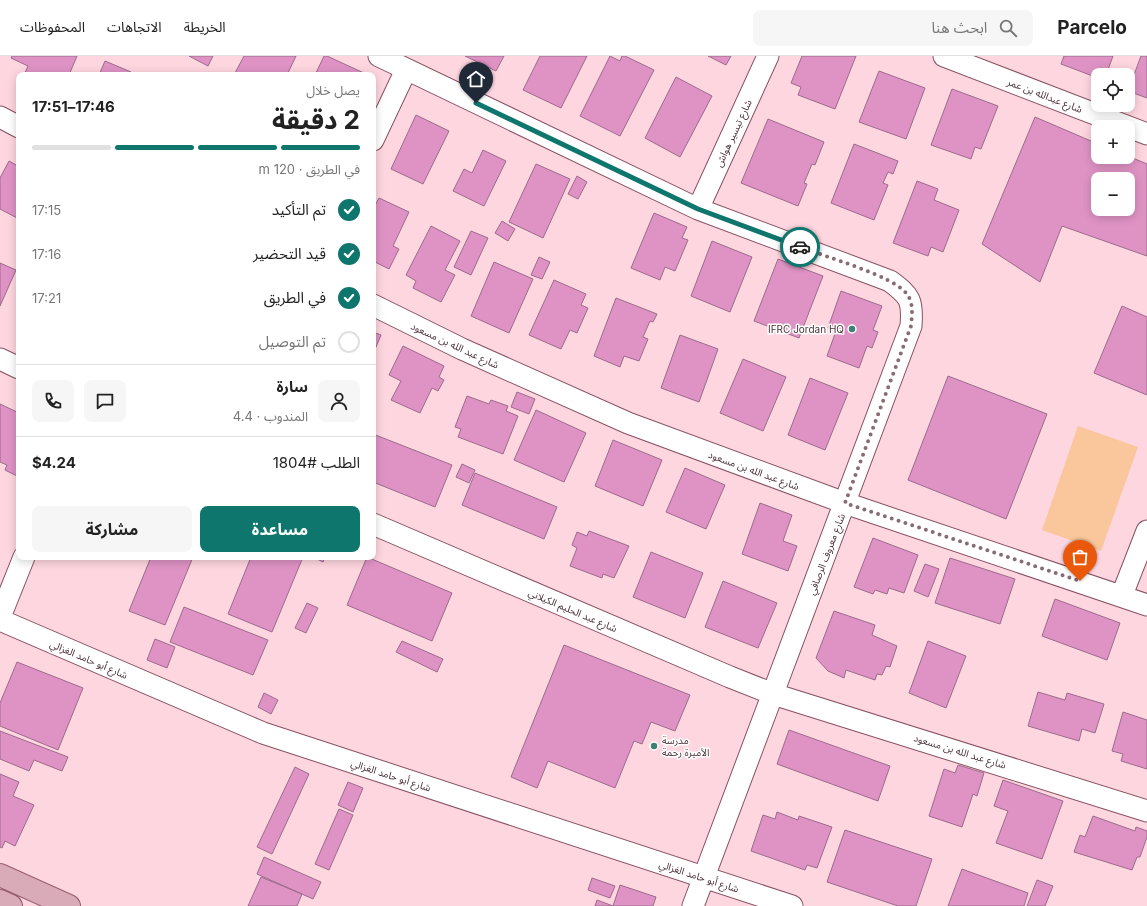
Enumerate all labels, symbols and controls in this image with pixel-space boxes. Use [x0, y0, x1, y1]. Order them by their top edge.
search box [753, 10, 1033, 46]
text: Parcelo [1057, 16, 1127, 39]
icon: search [997, 17, 1019, 39]
text: المحفوظات [20, 18, 85, 35]
text: الاتجاهات [107, 18, 162, 35]
text: الخريطة [184, 18, 226, 35]
text: ابحث هنا [931, 18, 987, 37]
pin [459, 62, 493, 103]
icon: home [465, 68, 487, 90]
map controls [1091, 68, 1135, 216]
button: locate [1091, 68, 1135, 112]
street label: شارع عبدالله بن عمر [1004, 75, 1084, 117]
text: يصل خلال [306, 82, 360, 98]
text: 17:46–17:51 [32, 97, 115, 116]
street label: شارع تيسير هواش [712, 97, 756, 169]
text: 2 دقيقة [272, 104, 360, 135]
button: + [1091, 120, 1135, 164]
text: في الطريق · 120 m [259, 161, 360, 177]
button: − [1091, 172, 1135, 216]
icon: check [338, 199, 360, 221]
text: تم التأكيد [272, 200, 326, 219]
text: 17:15 [32, 202, 61, 218]
courier [780, 227, 820, 267]
icon: car [789, 236, 811, 258]
icon: check [338, 243, 360, 265]
text: قيد التحضير [253, 244, 326, 263]
text: 17:16 [32, 246, 61, 262]
icon: check [338, 287, 360, 309]
text: في الطريق [264, 288, 326, 307]
text: 17:21 [32, 290, 61, 306]
street label: شارع عبد الله بن مسعود [408, 319, 501, 373]
place label: IFRC Jordan HQ [768, 323, 844, 335]
marker: IFRC Jordan HQ [847, 324, 857, 334]
text: تم التوصيل [259, 332, 326, 351]
text: سارة [276, 377, 308, 396]
button: phone [32, 380, 74, 422]
button: chat [84, 380, 126, 422]
button: person [318, 380, 360, 422]
text: المندوب · 4.4 [233, 408, 308, 424]
street label: شارع عبد الله بن مسعود [706, 448, 801, 494]
text: $4.24 [32, 453, 76, 472]
text: الطلب #1804 [273, 453, 360, 472]
button: مشاركة [32, 506, 192, 552]
button: مساعدة [200, 506, 360, 552]
street label: شارع معروف الرصافي [805, 511, 849, 597]
pin [1063, 540, 1097, 581]
icon: bag [1069, 546, 1091, 568]
street label: شارع عبد الحليم الكيلاني [526, 586, 619, 636]
street label: شارع أبو حامد الغزالي [47, 637, 130, 683]
street label: شارع عبد الله بن مسعود [912, 731, 1008, 773]
place label: مدرسة الأميرة رحمة [662, 734, 709, 759]
marker: مدرسة الأميرة رحمة [649, 741, 659, 751]
street label: شارع أبو حامد الغزالي [349, 756, 433, 796]
street label: شارع أبو حامد الغزالي [657, 857, 741, 897]

